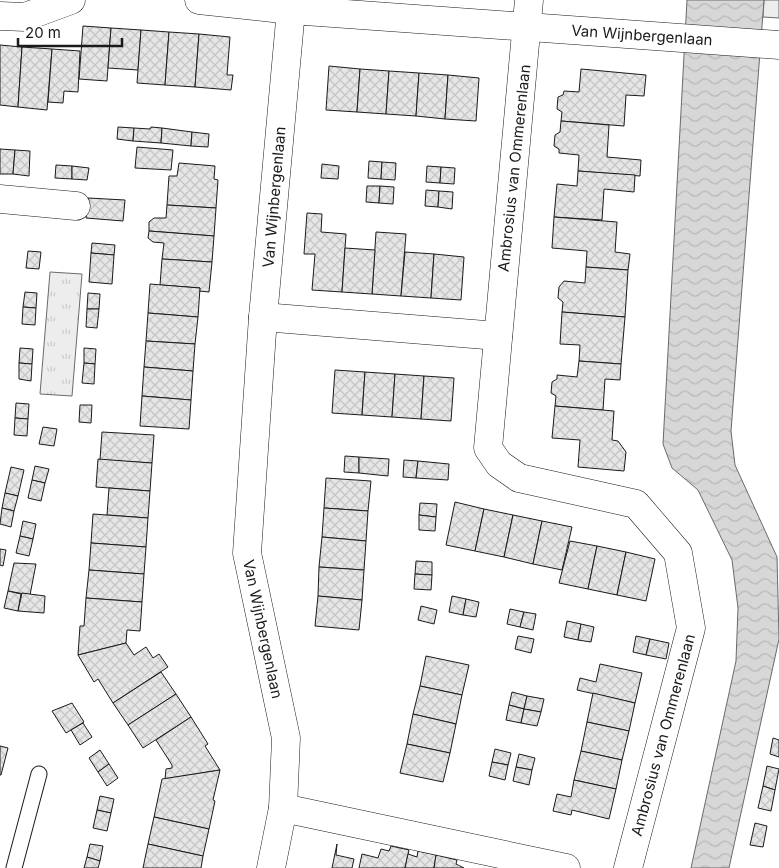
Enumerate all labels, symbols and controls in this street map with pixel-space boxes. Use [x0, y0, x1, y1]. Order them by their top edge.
scale bar [18, 15, 121, 47]
street label: Van Wijnbergenlaan [571, 21, 713, 49]
text: 20 m [25, 23, 61, 42]
street label: Ambrosius van Ommerenlaan [494, 63, 534, 273]
street label: Van Wijnbergenlaan [258, 126, 290, 268]
street label: Van Wijnbergenlaan [239, 558, 287, 700]
street label: Ambrosius van Ommerenlaan [627, 632, 699, 838]

